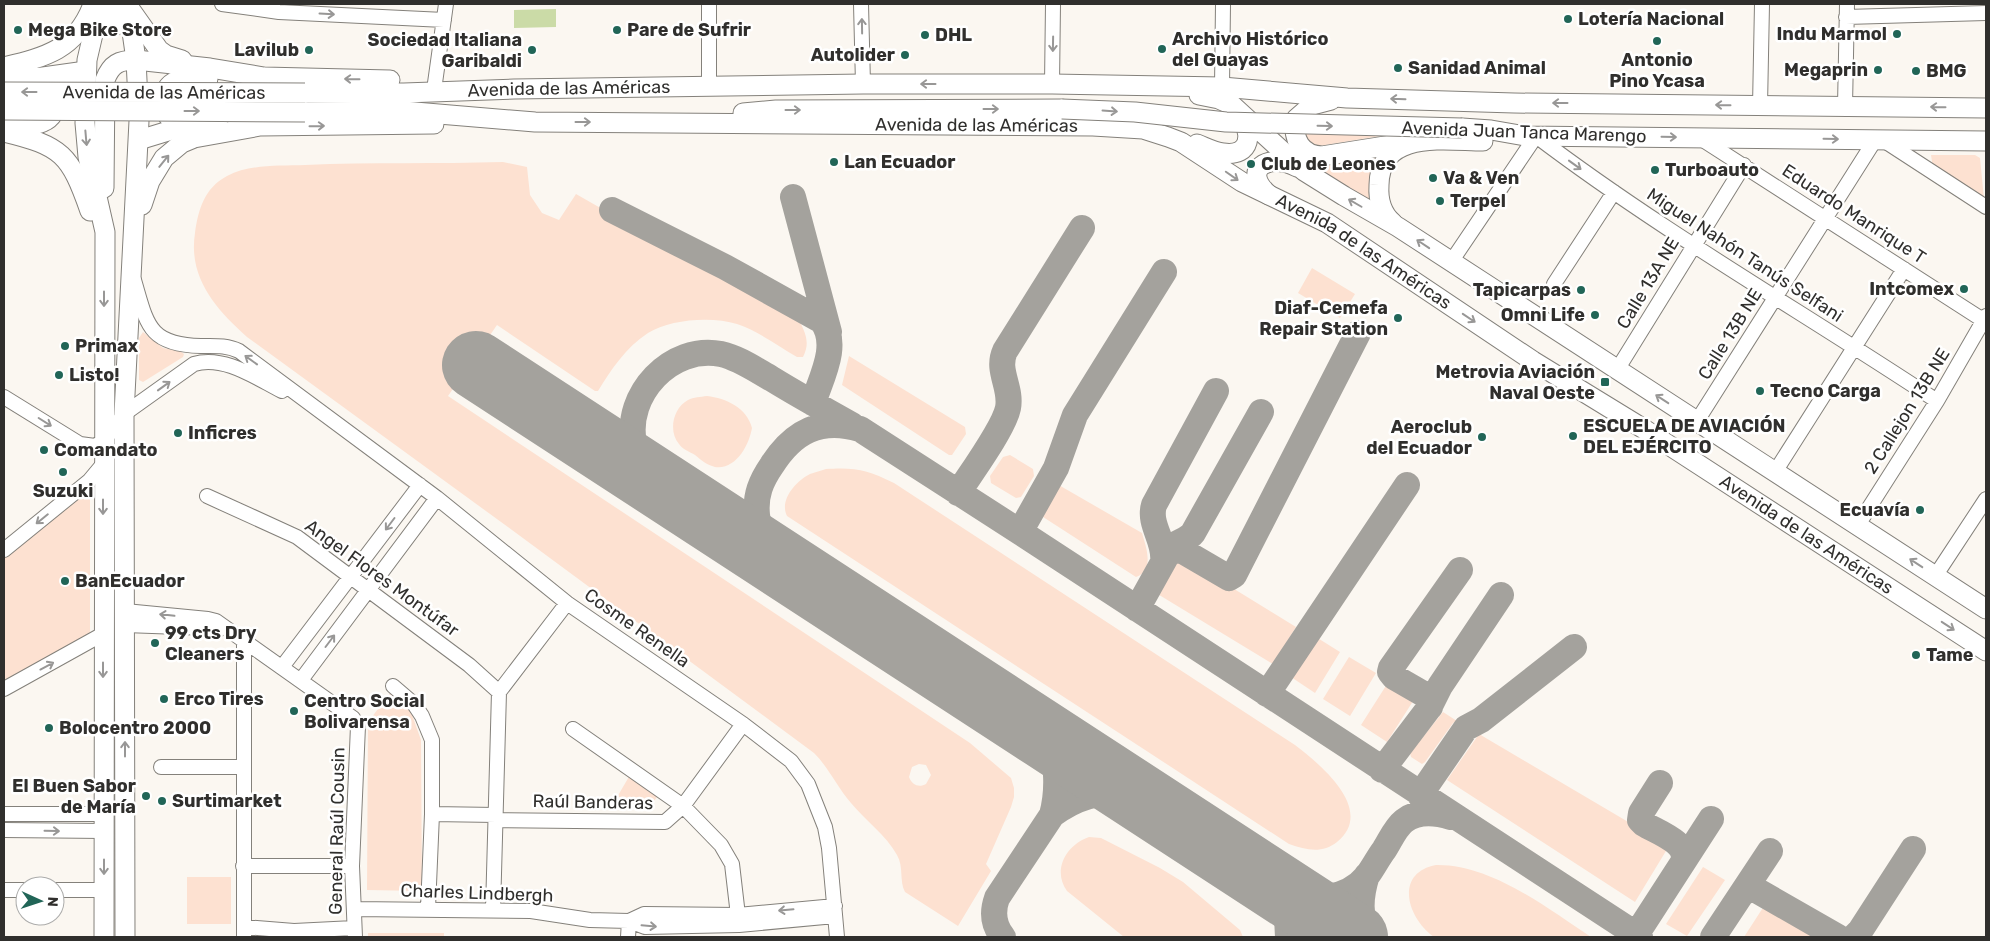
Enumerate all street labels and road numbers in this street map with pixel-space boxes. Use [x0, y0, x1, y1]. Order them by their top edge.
street label: Avenida de las Américas [467, 76, 670, 102]
street label: Avenida de las Américas [63, 81, 265, 104]
street label: Avenida de las Américas [875, 113, 1078, 137]
street label: Avenida Juan Tanca Marengo [1401, 117, 1647, 147]
street label: Eduardo Manrique T [1778, 159, 1930, 269]
street label: Miguel Nahón Tanús Selfani [1643, 183, 1847, 327]
street label: Avenida de las Américas [1272, 189, 1455, 314]
street label: Calle 13A NE [1612, 233, 1684, 333]
street label: Calle 13B NE [1693, 284, 1767, 384]
street label: 2 Callejon 13B NE [1859, 344, 1955, 478]
street label: Avenida de las Américas [1716, 470, 1898, 599]
street label: Angel Flores Montúfar [301, 515, 463, 641]
street label: Cosme Renella [580, 584, 694, 672]
street label: General Raúl Cousin [325, 747, 349, 915]
street label: Raúl Banderas [532, 790, 654, 814]
street label: Charles Lindbergh [400, 879, 554, 907]

